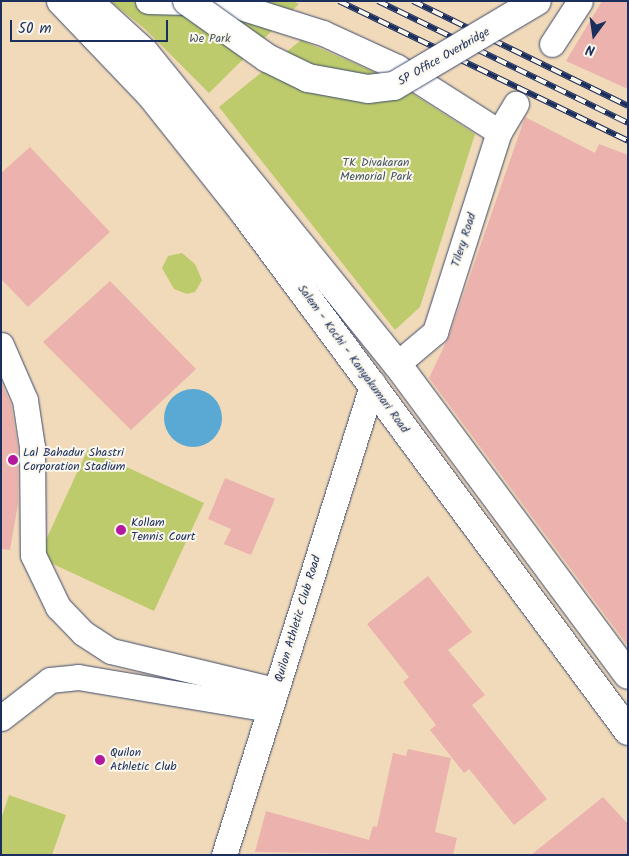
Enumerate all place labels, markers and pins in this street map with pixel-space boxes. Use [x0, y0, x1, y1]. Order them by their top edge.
place label: Lal Bahadur Shastri Corporation Stadium [23, 446, 125, 474]
marker: Lal Bahadur Shastri Corporation Stadium [7, 454, 19, 466]
place label: Kollam Tennis Court [131, 516, 195, 544]
marker: Kollam Tennis Court [115, 524, 127, 536]
place label: Quilon Athletic Club [110, 746, 177, 774]
marker: Quilon Athletic Club [94, 754, 106, 766]

